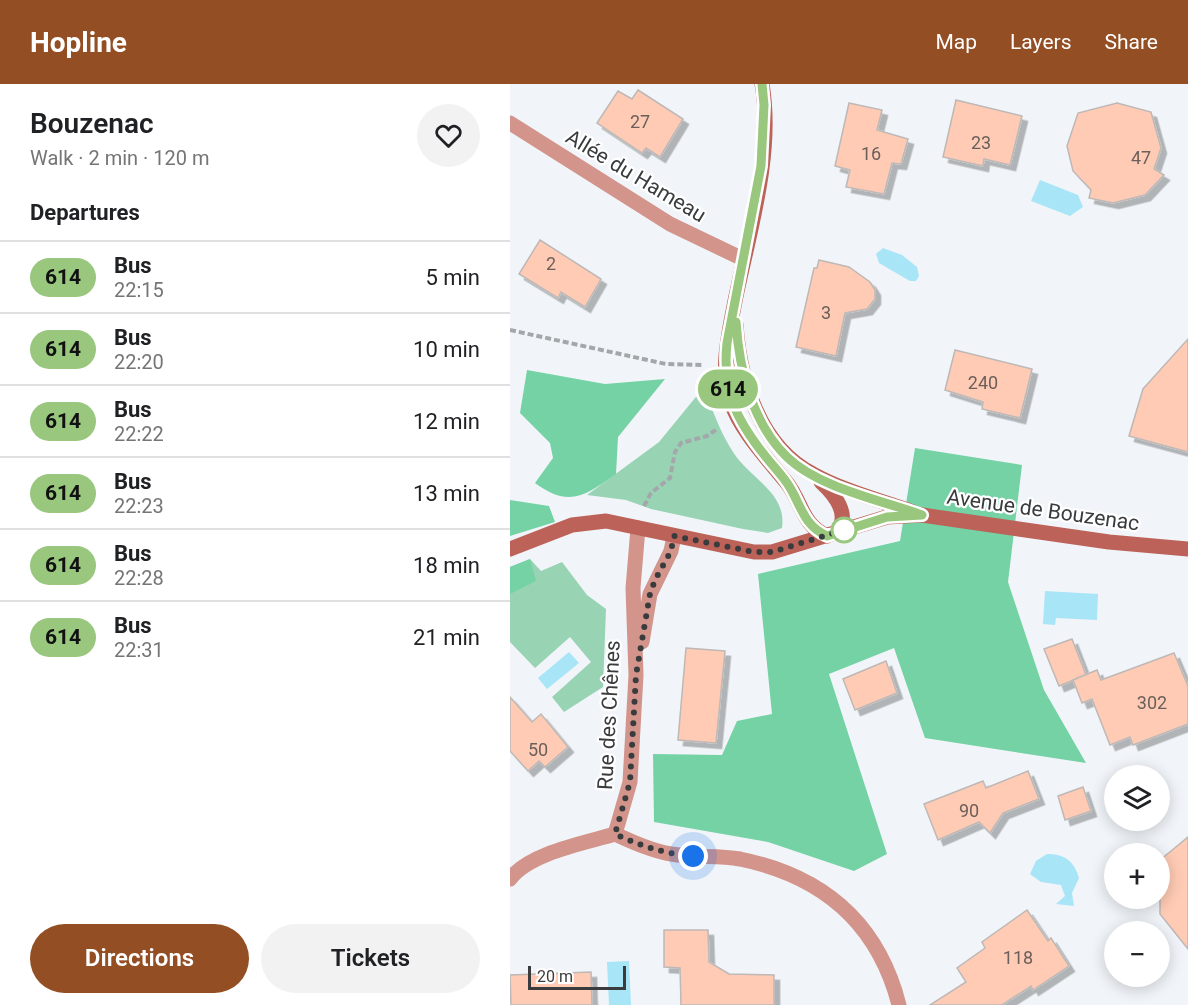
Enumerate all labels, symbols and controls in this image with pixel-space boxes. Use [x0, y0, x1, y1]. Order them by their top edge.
text: Hopline [30, 26, 127, 59]
text: Map [935, 30, 977, 54]
text: Layers [1010, 30, 1071, 54]
text: Share [1104, 30, 1158, 54]
button: heart [417, 104, 480, 167]
text: Bouzenac [30, 107, 154, 140]
house number: 27 [630, 111, 650, 132]
street label: Allée du Hameau [562, 125, 710, 227]
house number: 23 [971, 132, 991, 153]
house number: 16 [861, 143, 881, 164]
text: Walk · 2 min · 120 m [30, 146, 209, 170]
house number: 47 [1131, 147, 1151, 168]
text: Departures [30, 200, 140, 225]
text: Bus [114, 253, 152, 278]
house number: 2 [546, 253, 556, 274]
text: 614 [45, 265, 81, 289]
text: 5 min [425, 265, 480, 290]
text: 22:15 [114, 278, 164, 302]
house number: 3 [821, 302, 831, 323]
text: Bus [114, 325, 152, 350]
text: 614 [45, 337, 81, 361]
text: 10 min [413, 337, 480, 362]
text: 22:20 [114, 350, 164, 374]
line badge: 614 [694, 370, 762, 408]
house number: 240 [968, 372, 998, 393]
text: 614 [710, 377, 746, 401]
text: Bus [114, 397, 152, 422]
text: 614 [45, 409, 81, 433]
text: 12 min [413, 409, 480, 434]
text: 22:22 [114, 422, 164, 446]
text: Bus [114, 469, 152, 494]
text: 614 [45, 481, 81, 505]
text: 13 min [413, 481, 480, 506]
street label: Avenue de Bouzenac [945, 485, 1141, 535]
text: 22:23 [114, 494, 164, 518]
unlabelled marker [831, 517, 857, 543]
text: Bus [114, 541, 152, 566]
text: 614 [45, 553, 81, 577]
text: 18 min [413, 553, 480, 578]
text: 22:28 [114, 566, 164, 590]
text: Bus [114, 613, 152, 638]
text: 614 [45, 625, 81, 649]
text: 21 min [413, 625, 480, 650]
text: 22:31 [114, 638, 164, 662]
street label: Rue des Chênes [593, 640, 625, 790]
house number: 302 [1137, 692, 1167, 713]
house number: 50 [528, 739, 548, 760]
map controls [1104, 765, 1170, 987]
button: layers [1104, 765, 1170, 831]
house number: 90 [959, 800, 979, 821]
your location [678, 841, 708, 871]
button: + [1104, 843, 1170, 909]
button: − [1104, 921, 1170, 987]
button: Directions [30, 924, 249, 993]
button: Tickets [261, 924, 480, 993]
house number: 118 [1003, 947, 1033, 968]
scale bar [528, 963, 626, 990]
text: 20 m [537, 967, 573, 986]

